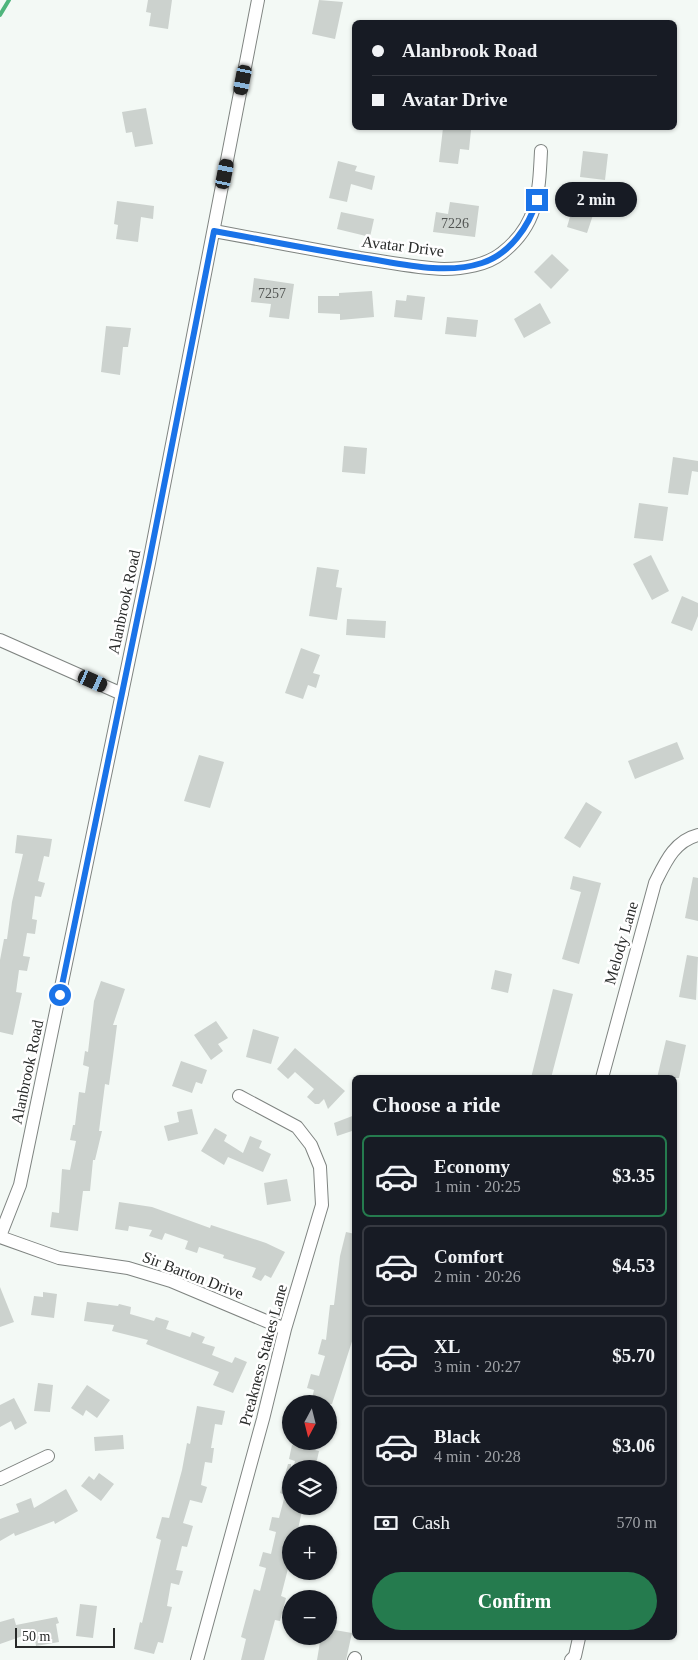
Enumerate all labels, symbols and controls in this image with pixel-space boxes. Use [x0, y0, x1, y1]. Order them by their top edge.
text: Alanbrook Road [402, 40, 537, 61]
car [232, 64, 253, 96]
text: Avatar Drive [402, 89, 507, 110]
car [214, 158, 235, 190]
callout: 2 min [554, 182, 637, 218]
route end [526, 189, 548, 211]
text: 2 min [577, 191, 615, 208]
house number: 7226 [441, 216, 469, 231]
street label: Avatar Drive [361, 233, 445, 259]
house number: 7257 [258, 286, 286, 301]
street label: Alanbrook Road [105, 548, 143, 656]
car [76, 668, 109, 694]
street label: Melody Lane [601, 899, 642, 987]
route start [49, 984, 71, 1006]
street label: Alanbrook Road [8, 1018, 46, 1126]
text: Choose a ride [372, 1092, 500, 1117]
icon: car [374, 1154, 419, 1199]
text: Economy [434, 1156, 510, 1177]
text: $3.35 [612, 1165, 655, 1186]
text: 1 min · 20:25 [434, 1178, 521, 1195]
icon: car [374, 1244, 419, 1289]
text: Comfort [434, 1246, 504, 1267]
street label: Sir Barton Drive [140, 1248, 246, 1302]
text: $4.53 [612, 1255, 655, 1276]
text: 2 min · 20:26 [434, 1268, 521, 1285]
street label: Preakness Stakes Lane [236, 1282, 290, 1428]
icon: car [374, 1334, 419, 1379]
text: XL [434, 1336, 460, 1357]
text: $5.70 [612, 1345, 655, 1366]
text: 3 min · 20:27 [434, 1358, 521, 1375]
north arrow [282, 1395, 338, 1450]
map controls [282, 1395, 337, 1645]
icon: car [374, 1424, 419, 1469]
text: Black [434, 1426, 480, 1447]
text: $3.06 [612, 1435, 655, 1456]
text: 4 min · 20:28 [434, 1448, 521, 1465]
button: layers [282, 1460, 337, 1515]
icon: cash [372, 1509, 400, 1537]
text: Cash [412, 1512, 450, 1533]
text: 570 m [617, 1514, 657, 1531]
button: + [282, 1525, 337, 1580]
button: Confirm [372, 1572, 657, 1630]
button: − [282, 1590, 337, 1645]
scale bar [15, 1625, 115, 1648]
text: 50 m [22, 1629, 50, 1644]

